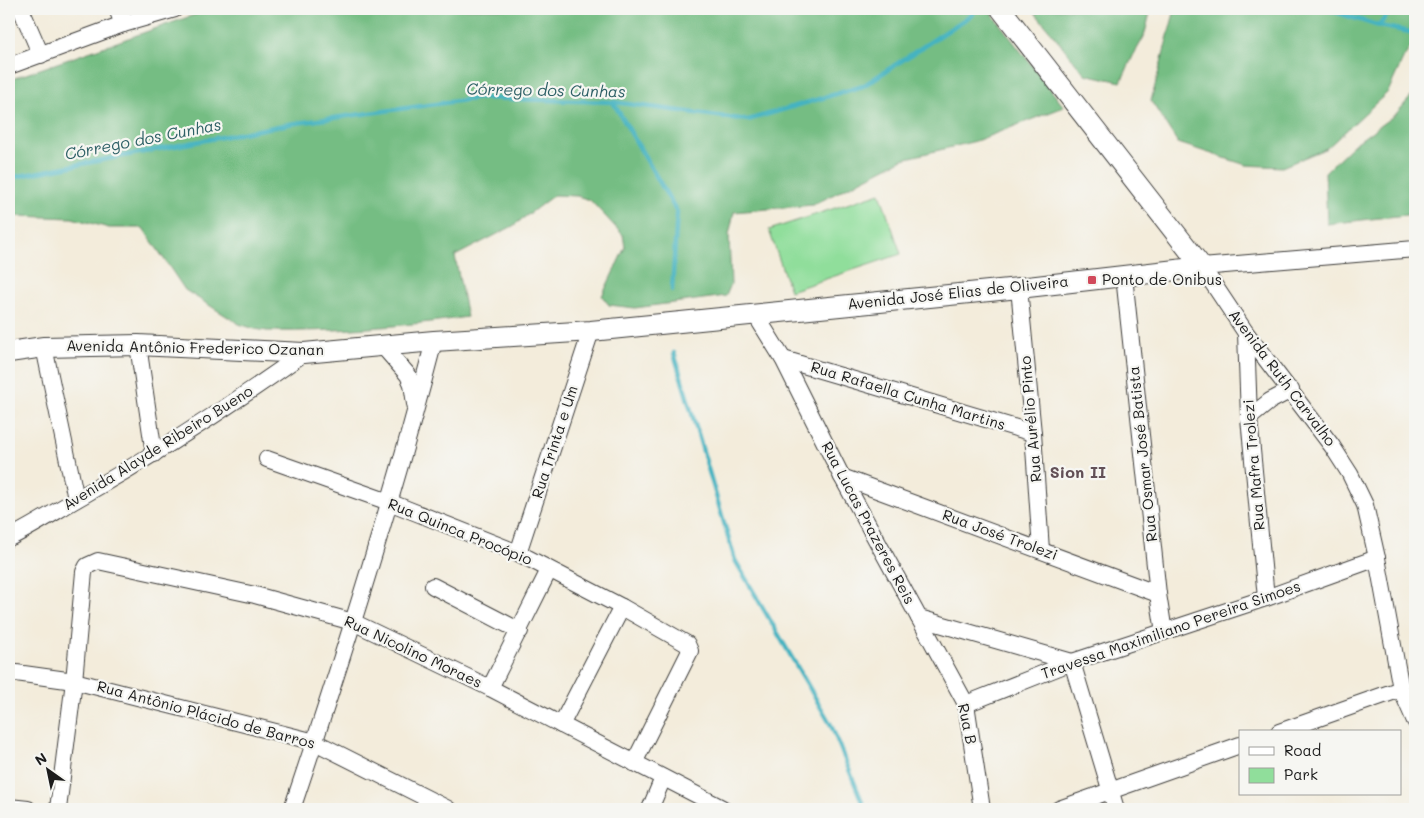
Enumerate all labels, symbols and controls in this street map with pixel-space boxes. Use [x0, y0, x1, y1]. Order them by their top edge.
water label: Córrego dos Cunhas [466, 78, 626, 101]
water label: Córrego dos Cunhas [63, 113, 223, 164]
place label: Ponto de Onibus [1102, 269, 1222, 289]
street label: Avenida José Elias de Oliveira [846, 270, 1069, 314]
marker: Ponto de Onibus [1086, 274, 1098, 286]
street label: Avenida Ruth Carvalho [1225, 305, 1341, 450]
street label: Avenida Antônio Frederico Ozanan [66, 335, 324, 359]
street label: Rua Aurélio Pinto [1014, 355, 1045, 483]
street label: Rua Rafaella Cunha Martins [809, 356, 1008, 434]
street label: Rua Osmar José Batista [1123, 365, 1161, 543]
street label: Avenida Alayde Ribeiro Bueno [59, 380, 256, 514]
street label: Rua Trinta e Um [526, 383, 582, 501]
street label: Rua Mafra Trolezi [1237, 399, 1269, 531]
street label: Rua Lucas Prazeres Reis [817, 438, 920, 607]
district label: Sion II [1050, 461, 1106, 482]
street label: Rua Quinca Procópio [385, 493, 536, 569]
street label: Rua José Trolezi [940, 504, 1061, 564]
street label: Travessa Maximiliano Pereira Simoes [1038, 575, 1303, 683]
street label: Rua Nicolino Moraes [341, 610, 486, 692]
street label: Rua Antônio Plácido de Barros [95, 675, 318, 753]
street label: Rua B [954, 702, 982, 746]
legend [1239, 730, 1402, 796]
text: Road [1284, 740, 1321, 760]
north arrow [22, 746, 72, 796]
text: N [31, 748, 50, 770]
text: Park [1284, 764, 1318, 784]

